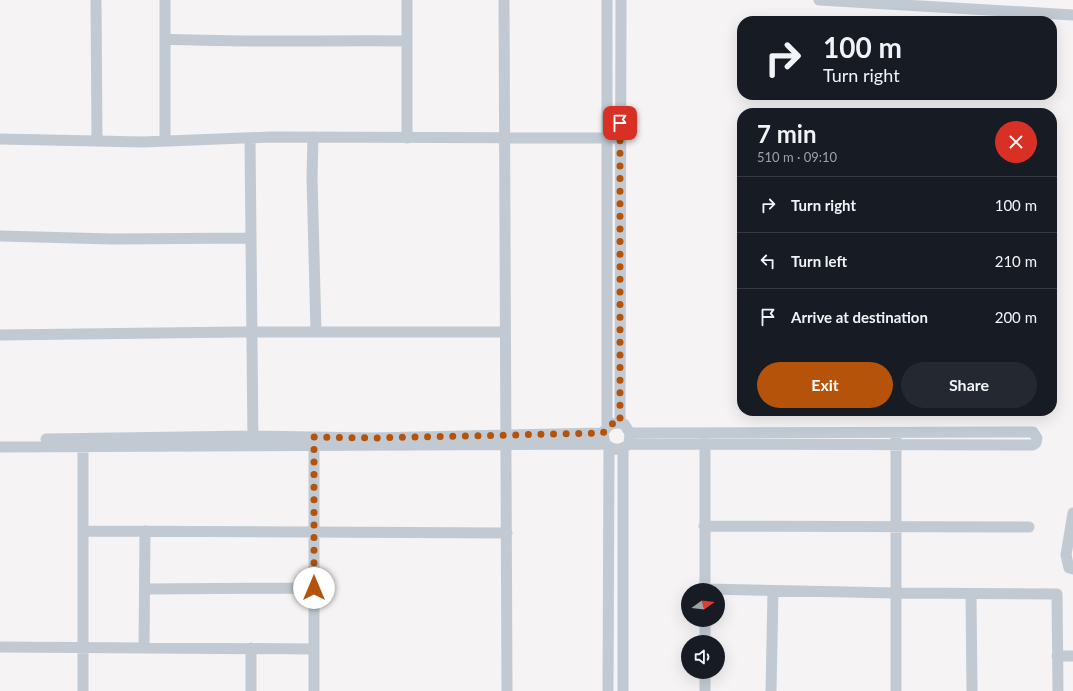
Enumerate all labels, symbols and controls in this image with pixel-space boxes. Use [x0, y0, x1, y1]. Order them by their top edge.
text: 100 m [823, 30, 902, 64]
icon: right [757, 32, 809, 84]
text: Turn right [823, 64, 900, 86]
pin [603, 106, 637, 140]
icon: arrive [609, 112, 631, 134]
text: 7 min [757, 119, 817, 148]
button: close [995, 121, 1037, 163]
text: 510 m · 09:10 [757, 149, 837, 165]
icon: right [757, 194, 779, 216]
text: Turn right [791, 196, 856, 214]
text: 100 m [995, 196, 1037, 214]
icon: left [757, 250, 779, 272]
text: Turn left [791, 252, 847, 270]
text: 210 m [995, 252, 1037, 270]
icon: arrive [757, 306, 779, 328]
text: Arrive at destination [791, 308, 928, 326]
text: 200 m [995, 308, 1037, 326]
button: Exit [757, 362, 893, 408]
button: Share [901, 362, 1037, 408]
position arrow [293, 567, 335, 609]
north arrow [681, 583, 725, 627]
map controls [681, 583, 725, 679]
button: sound [681, 635, 725, 679]

